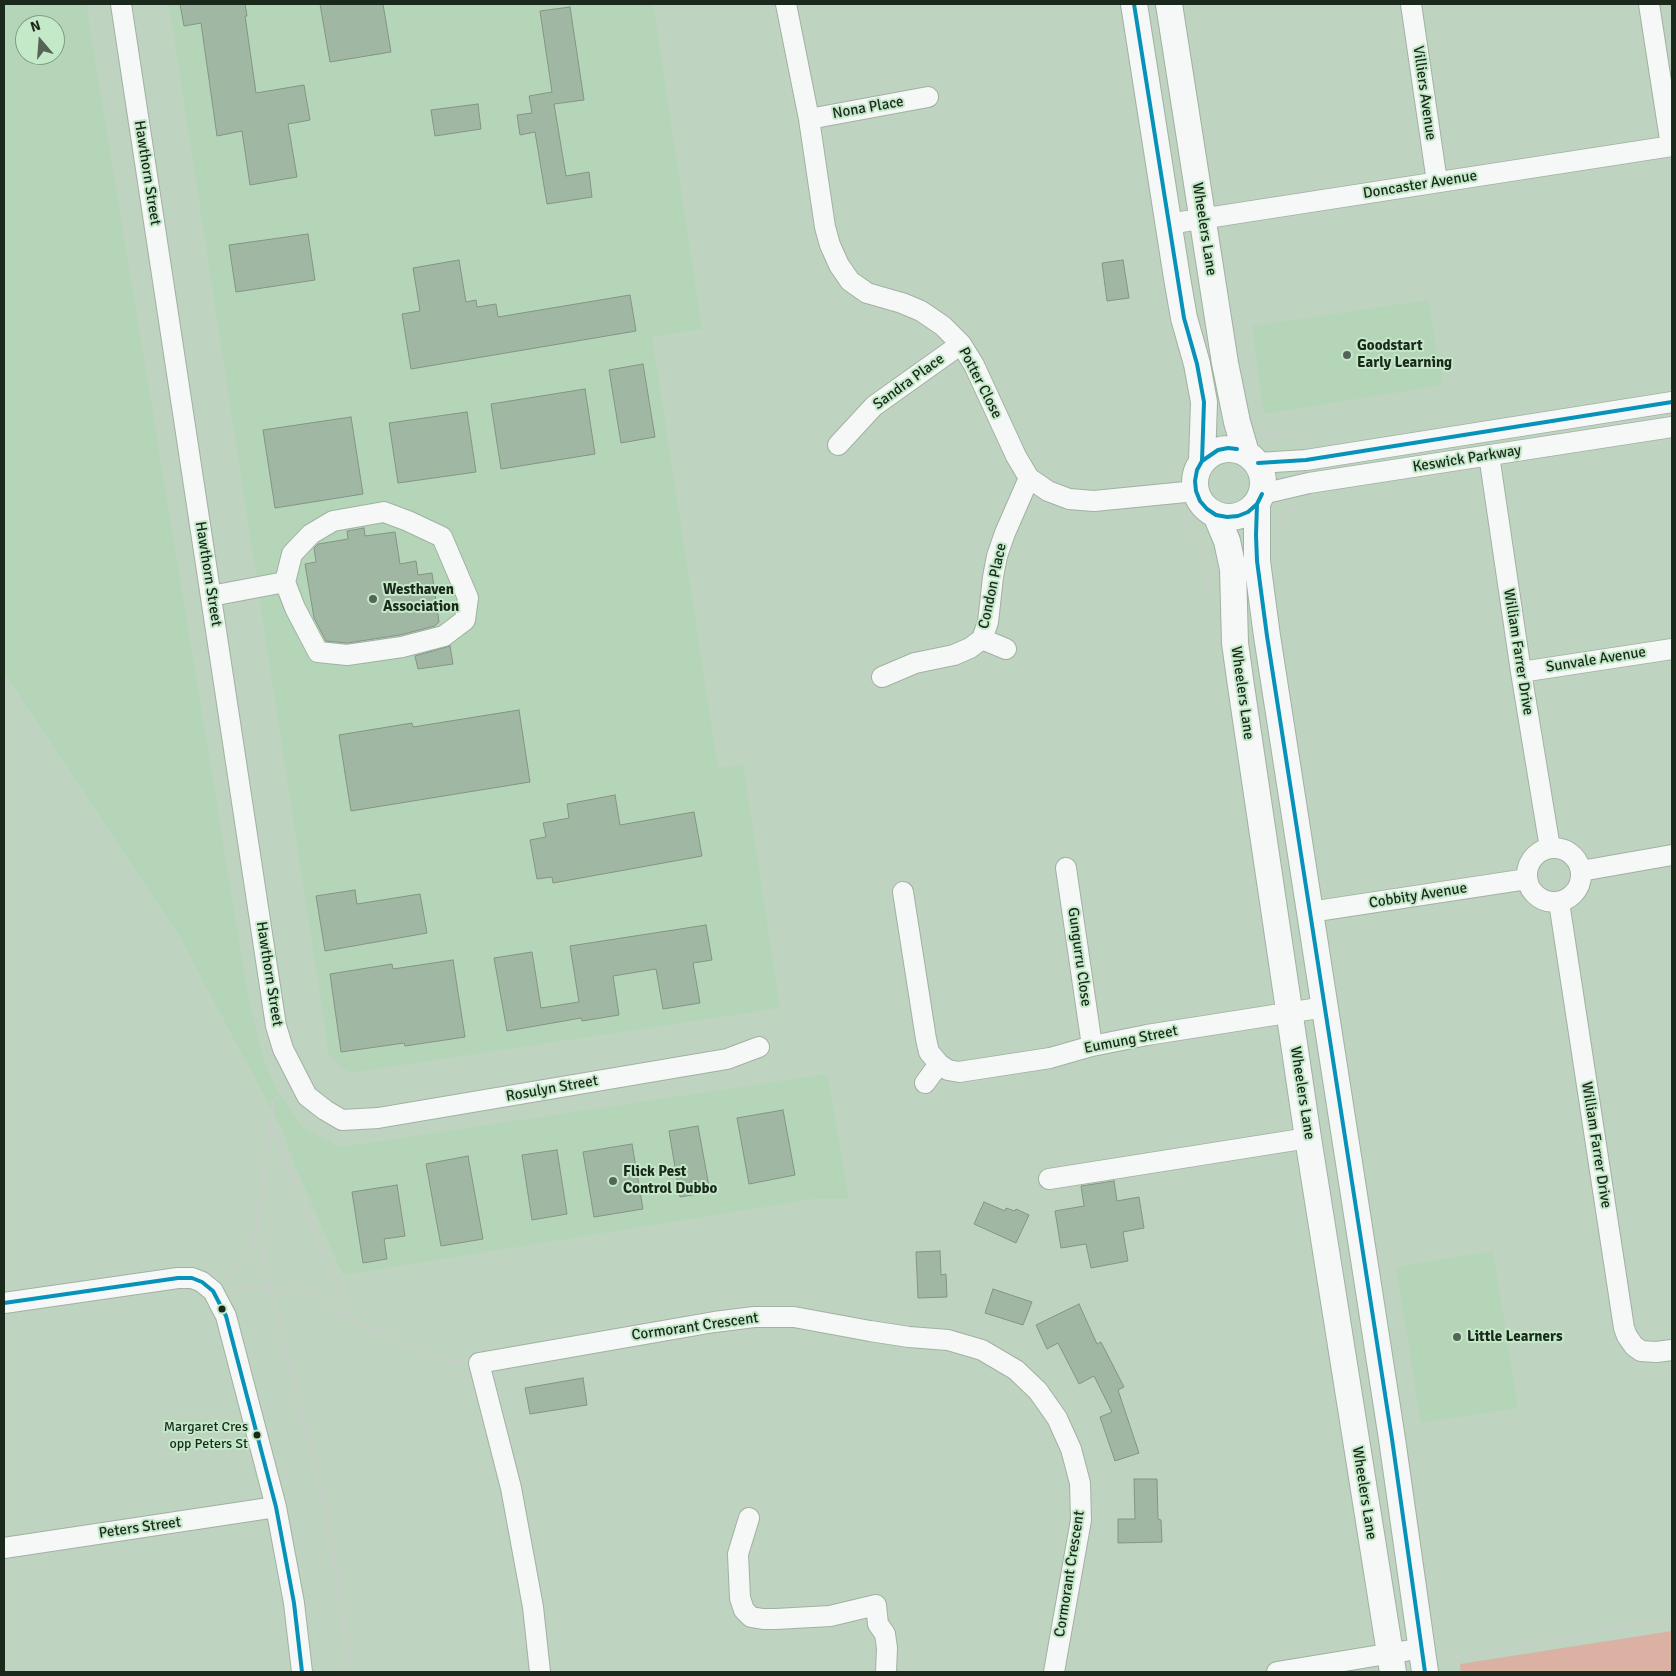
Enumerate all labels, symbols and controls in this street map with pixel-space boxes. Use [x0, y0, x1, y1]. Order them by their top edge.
north arrow [15, 15, 65, 65]
text: N [28, 17, 43, 36]
street label: Villiers Avenue [1408, 45, 1440, 141]
street label: Nona Place [831, 93, 905, 123]
street label: Hawthorn Street [130, 119, 164, 227]
street label: Doncaster Avenue [1362, 167, 1478, 203]
street label: Wheelers Lane [1188, 181, 1220, 277]
place label: Goodstart Early Learning [1357, 337, 1452, 372]
street label: Potter Close [954, 344, 1006, 422]
marker: Goodstart Early Learning [1341, 349, 1353, 361]
street label: Sandra Place [870, 350, 948, 414]
street label: Keswick Parkway [1411, 442, 1523, 476]
street label: Hawthorn Street [191, 520, 225, 628]
street label: Condon Place [975, 542, 1011, 630]
place label: Westhaven Association [383, 581, 459, 616]
street label: William Farrer Drive [1499, 587, 1537, 717]
marker: Westhaven Association [367, 593, 379, 605]
street label: Sunvale Avenue [1545, 643, 1647, 677]
street label: Wheelers Lane [1227, 645, 1257, 741]
street label: Cobbity Avenue [1368, 879, 1468, 913]
street label: Gungurru Close [1063, 906, 1095, 1008]
street label: Hawthorn Street [252, 920, 286, 1028]
street label: Eumung Street [1083, 1022, 1179, 1058]
street label: Wheelers Lane [1286, 1045, 1318, 1141]
street label: Rosulyn Street [505, 1072, 599, 1106]
street label: William Farrer Drive [1577, 1080, 1615, 1210]
place label: Flick Pest Control Dubbo [623, 1163, 717, 1198]
marker: Flick Pest Control Dubbo [607, 1175, 619, 1187]
unlabelled marker [217, 1304, 227, 1314]
street label: Cormorant Crescent [630, 1309, 760, 1345]
place label: Little Learners [1467, 1328, 1563, 1346]
marker: Little Learners [1451, 1331, 1463, 1343]
place label: Margaret Cres opp Peters St [164, 1419, 248, 1451]
marker: Margaret Cres opp Peters St [252, 1430, 262, 1440]
street label: Wheelers Lane [1348, 1445, 1380, 1541]
street label: Cormorant Crescent [1051, 1509, 1089, 1639]
street label: Peters Street [98, 1513, 182, 1543]

